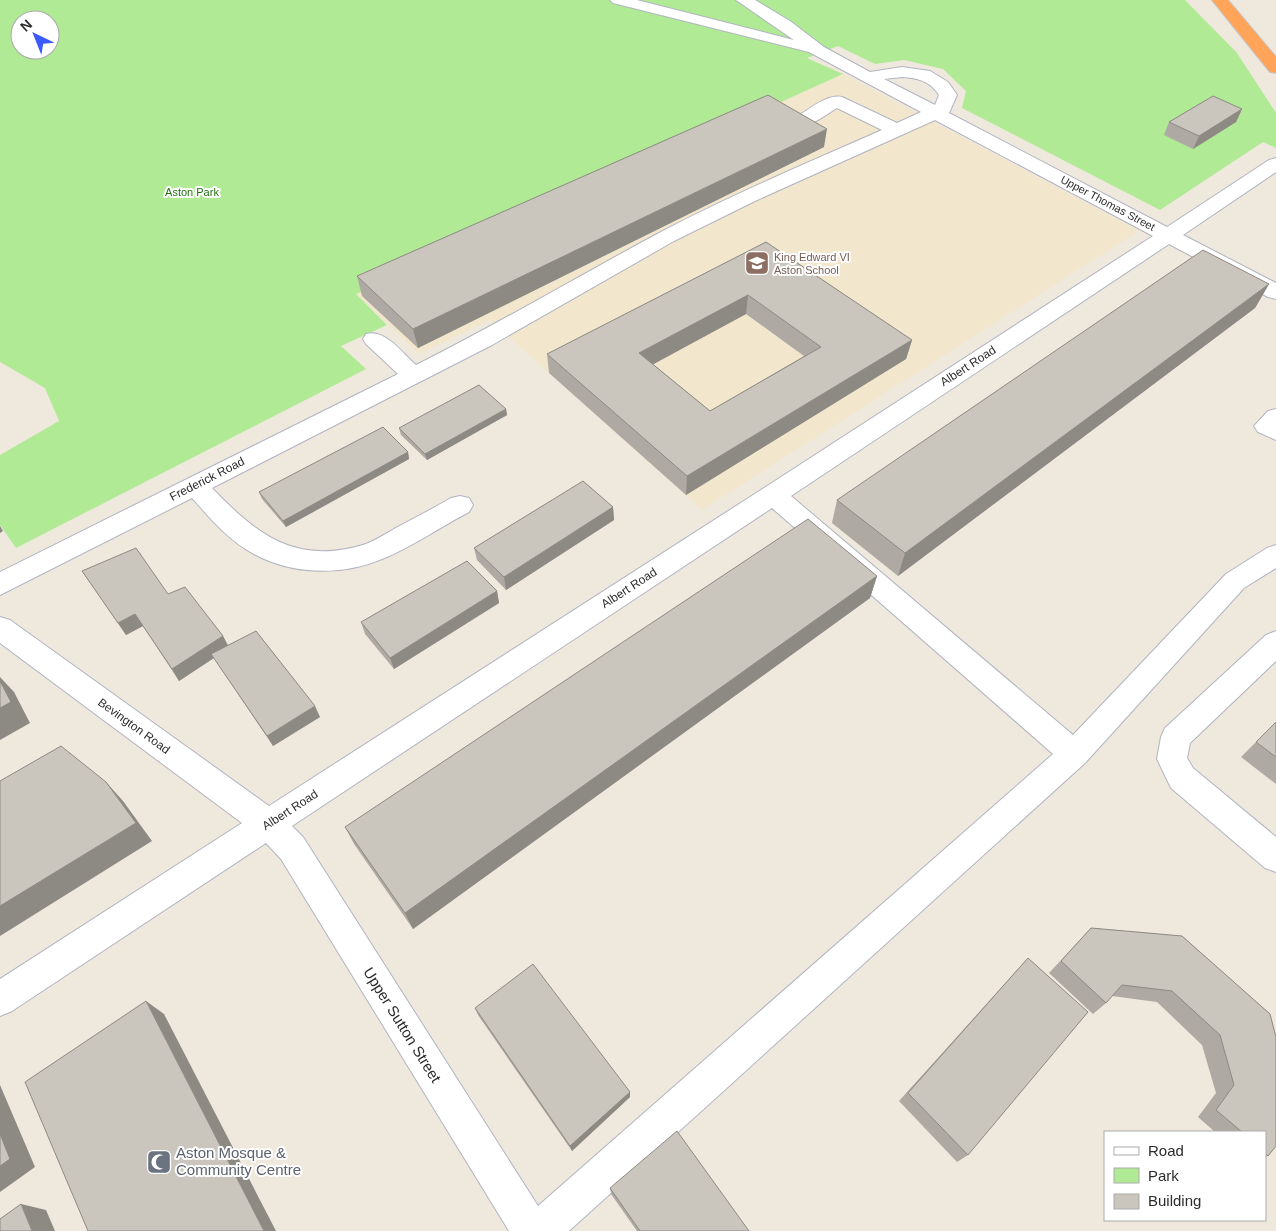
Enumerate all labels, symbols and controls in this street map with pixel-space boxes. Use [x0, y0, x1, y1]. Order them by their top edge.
north arrow [10, 10, 60, 60]
text: N [17, 16, 35, 35]
street label: Upper Thomas Street [1059, 173, 1157, 233]
park label: Aston Park [165, 186, 219, 198]
school or university icon: King Edward VI Aston School [744, 250, 770, 276]
place label: King Edward VI Aston School [774, 251, 850, 276]
street label: Albert Road [938, 343, 998, 389]
street label: Frederick Road [167, 454, 247, 504]
street label: Albert Road [599, 565, 659, 611]
street label: Bevington Road [95, 695, 173, 757]
street label: Albert Road [260, 787, 320, 833]
street label: Upper Sutton Street [360, 964, 445, 1086]
legend [1104, 1131, 1266, 1221]
text: Road [1148, 1142, 1184, 1159]
place label: Aston Mosque & Community Centre [176, 1144, 301, 1178]
mosque icon: Aston Mosque & Community Centre [146, 1149, 172, 1175]
text: Park [1148, 1167, 1179, 1184]
text: Building [1148, 1192, 1201, 1209]

